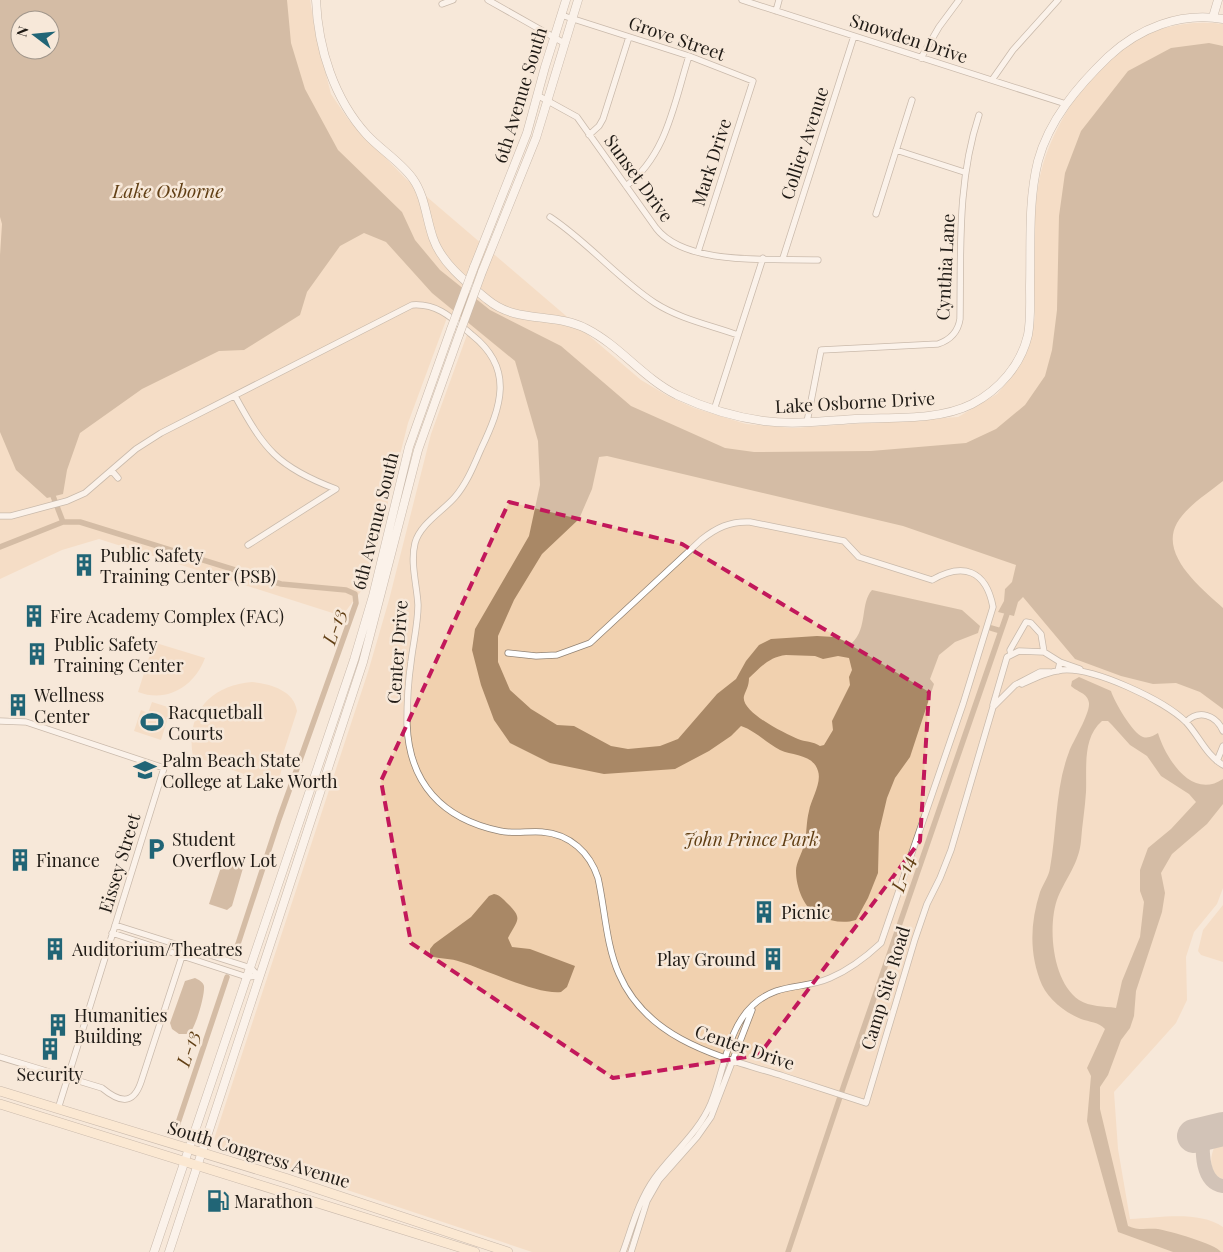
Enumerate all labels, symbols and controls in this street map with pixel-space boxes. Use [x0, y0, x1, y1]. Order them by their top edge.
street label: Snowden Drive [847, 8, 971, 68]
north arrow [10, 10, 60, 60]
street label: Grove Street [626, 10, 729, 66]
text: N [11, 24, 33, 39]
street label: 6th Avenue South [488, 24, 552, 166]
street label: Collier Avenue [774, 83, 834, 203]
street label: Mark Drive [686, 115, 736, 209]
street label: Sunset Drive [599, 129, 679, 227]
water label: Lake Osborne [111, 177, 224, 203]
street label: Cynthia Lane [930, 213, 960, 321]
street label: Lake Osborne Drive [774, 386, 936, 418]
street label: 6th Avenue South [346, 449, 404, 592]
place label: Public Safety Training Center (PSB) [100, 543, 276, 588]
building icon: Public Safety Training Center (PSB) [71, 552, 97, 578]
street label: Center Drive [381, 599, 413, 705]
building icon: Fire Academy Complex (FAC) [21, 603, 47, 629]
place label: Fire Academy Complex (FAC) [50, 604, 284, 628]
water label: L-13 [314, 605, 351, 648]
place label: Public Safety Training Center [54, 632, 184, 677]
building icon: Public Safety Training Center [24, 641, 50, 667]
place label: Wellness Center [33, 683, 104, 728]
building icon: Wellness Center [5, 692, 31, 718]
place label: Racquetball Courts [168, 700, 263, 745]
sports icon: Racquetball Courts [139, 709, 165, 735]
place label: Palm Beach State College at Lake Worth [162, 748, 338, 793]
school or university icon: Palm Beach State College at Lake Worth [132, 757, 158, 783]
street label: Eissey Street [93, 810, 146, 916]
place label: Student Overflow Lot [172, 827, 277, 872]
park label: John Prince Park [684, 827, 818, 851]
parking icon: Student Overflow Lot [143, 836, 169, 862]
building icon: Finance [7, 847, 33, 873]
place label: Finance [36, 848, 100, 872]
water label: L-14 [883, 851, 920, 896]
building icon: Picnic [751, 899, 777, 925]
place label: Picnic [781, 900, 831, 924]
street label: Camp Site Road [855, 923, 915, 1053]
building icon: Auditorium/Theatres [42, 936, 68, 962]
place label: Auditorium/Theatres [71, 937, 243, 961]
building icon: Play Ground [760, 946, 786, 972]
place label: Play Ground [657, 947, 757, 971]
place label: Humanities Building [74, 1003, 168, 1048]
building icon: Humanities Building [45, 1012, 71, 1038]
street label: Center Drive [692, 1019, 798, 1075]
water label: L-13 [169, 1027, 205, 1070]
building icon: Security [37, 1036, 63, 1062]
place label: Security [17, 1062, 83, 1086]
street label: South Congress Avenue [165, 1115, 353, 1193]
fuel station icon: Marathon [205, 1188, 231, 1214]
place label: Marathon [234, 1189, 313, 1213]

